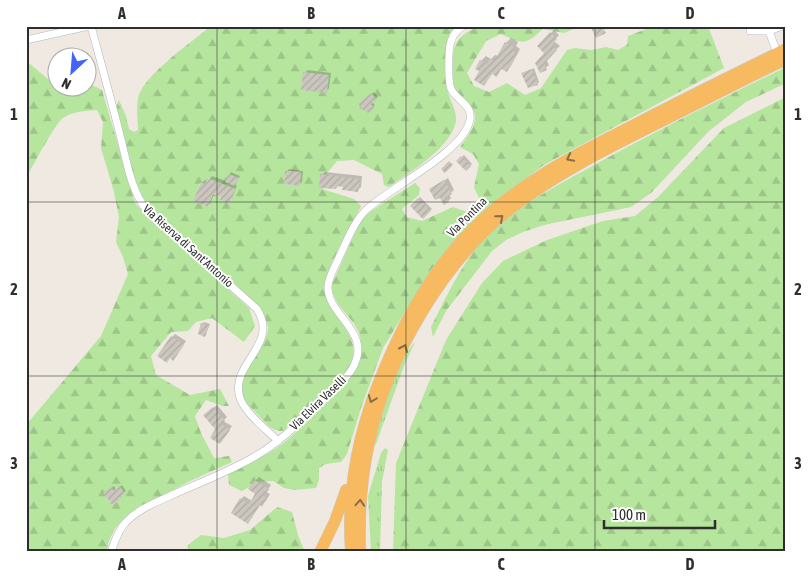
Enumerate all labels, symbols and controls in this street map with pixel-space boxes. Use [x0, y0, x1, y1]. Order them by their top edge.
text: A [117, 4, 126, 22]
text: B [307, 4, 315, 22]
text: C [497, 4, 505, 22]
text: D [686, 4, 695, 22]
north arrow [48, 48, 98, 98]
text: N [59, 75, 74, 93]
text: 1 [10, 105, 18, 123]
text: 1 [794, 105, 802, 123]
one-way arrow [566, 152, 575, 162]
street label: Via Pontina [444, 194, 490, 240]
street label: Via Riserva di Sant'Antonio [140, 202, 236, 291]
one-way arrow [494, 216, 503, 224]
text: 2 [10, 280, 18, 298]
text: 2 [794, 280, 802, 298]
one-way arrow [397, 344, 408, 353]
street label: Via Elvira Vaselli [287, 373, 349, 433]
one-way arrow [368, 394, 378, 403]
text: 3 [10, 454, 18, 472]
text: 3 [794, 454, 802, 472]
scale bar [604, 498, 716, 530]
one-way arrow [355, 499, 366, 507]
text: 100 m [612, 506, 646, 523]
text: A [117, 555, 126, 573]
text: B [307, 555, 315, 573]
text: C [497, 555, 505, 573]
text: D [686, 555, 695, 573]

